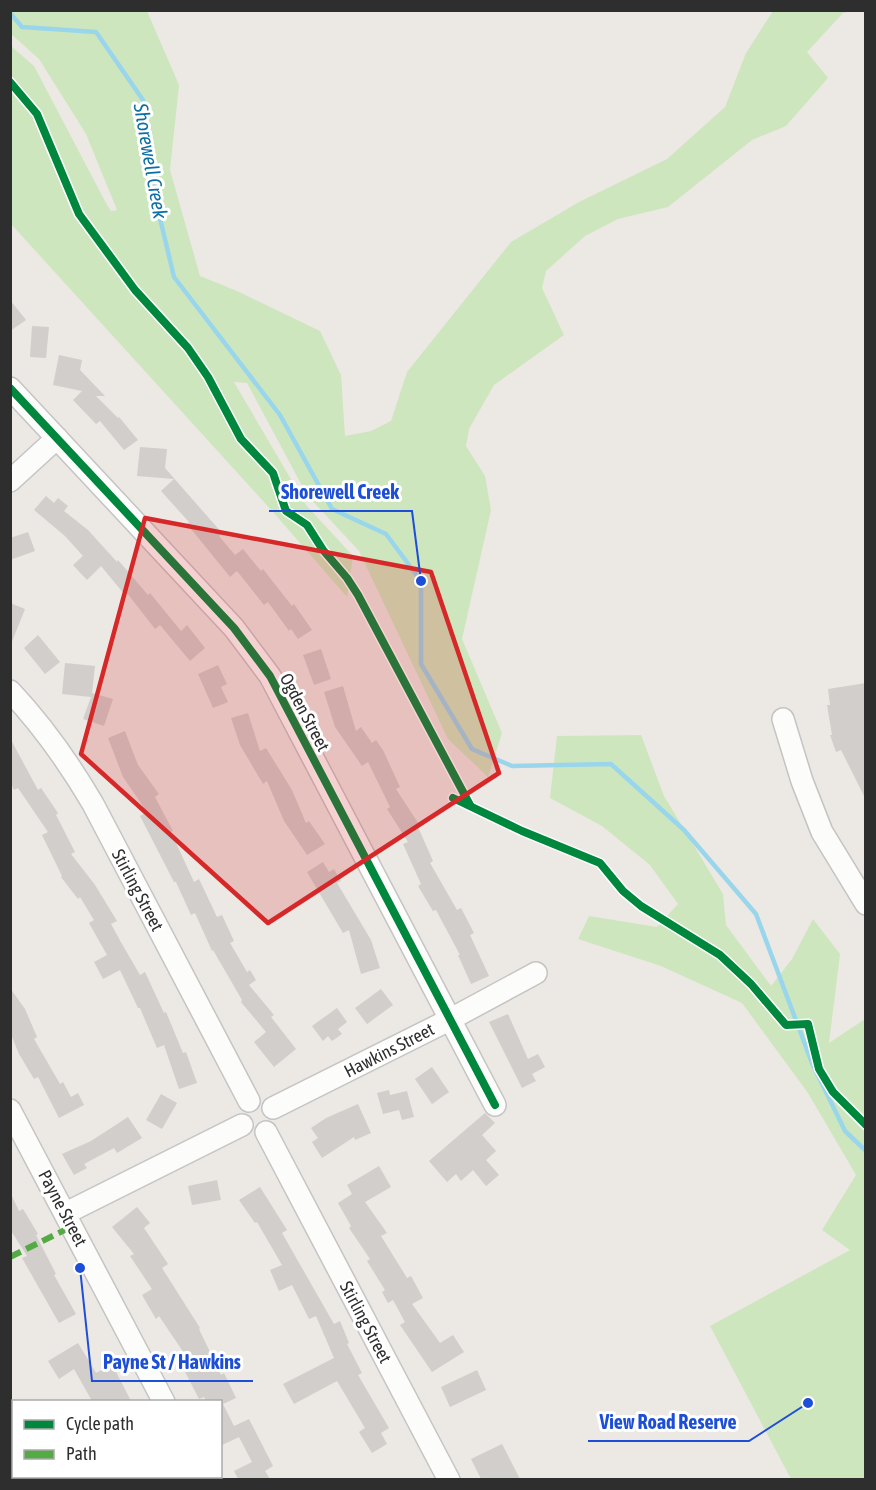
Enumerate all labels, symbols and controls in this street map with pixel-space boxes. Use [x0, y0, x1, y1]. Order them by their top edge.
water label: Shorewell Creek [129, 101, 172, 221]
callout: Shorewell Creek [269, 473, 412, 511]
text: Shorewell Creek [281, 480, 399, 503]
street label: Ogden Street [276, 669, 334, 755]
street label: Stirling Street [108, 846, 168, 934]
street label: Hawkins Street [341, 1018, 437, 1082]
street label: Payne Street [34, 1166, 92, 1250]
street label: Stirling Street [336, 1278, 396, 1366]
callout: Payne St / Hawkins [92, 1343, 253, 1381]
text: Payne St / Hawkins [103, 1350, 241, 1373]
legend [12, 1400, 222, 1478]
callout: View Road Reserve [588, 1403, 749, 1441]
text: View Road Reserve [598, 1410, 737, 1433]
text: Cycle path [66, 1413, 134, 1434]
text: Path [66, 1443, 97, 1464]

